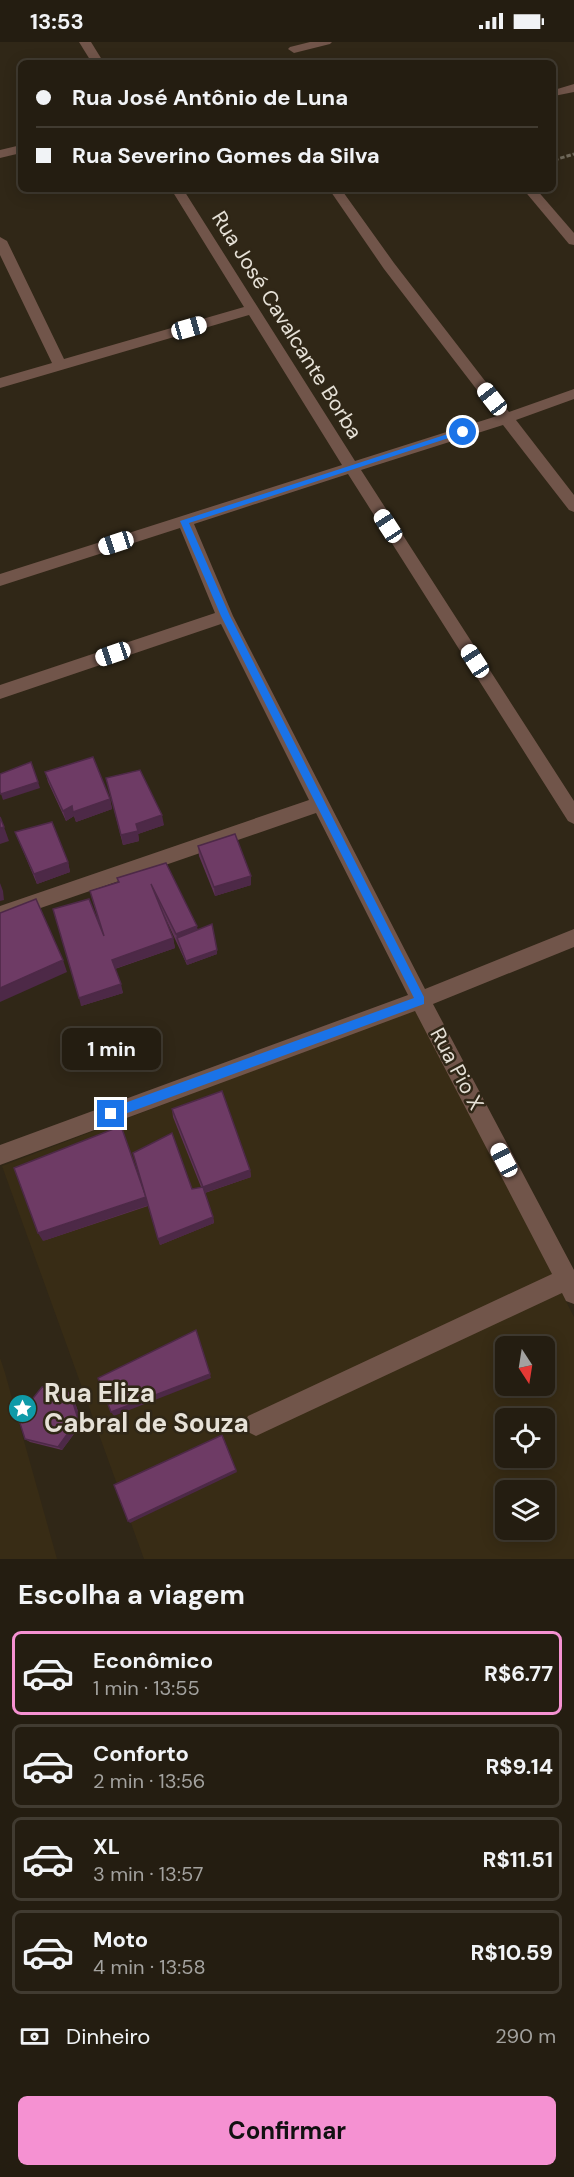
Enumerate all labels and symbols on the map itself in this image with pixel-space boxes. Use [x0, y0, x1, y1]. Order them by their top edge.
street label: Rua José Cavalcante Borba [205, 206, 369, 444]
car [169, 314, 209, 342]
car [474, 379, 510, 419]
route start [449, 418, 476, 445]
car [371, 506, 405, 546]
car [96, 529, 136, 557]
car [93, 640, 133, 668]
car [458, 641, 492, 681]
street label: Rua Pio X [424, 1023, 490, 1115]
callout: 1 min [62, 1027, 160, 1069]
route end [97, 1100, 124, 1127]
car [488, 1140, 520, 1180]
north arrow [495, 1336, 555, 1396]
place label: Rua Eliza Cabral de Souza [44, 1376, 249, 1440]
place icon: Rua Eliza Cabral de Souza [7, 1392, 39, 1424]

